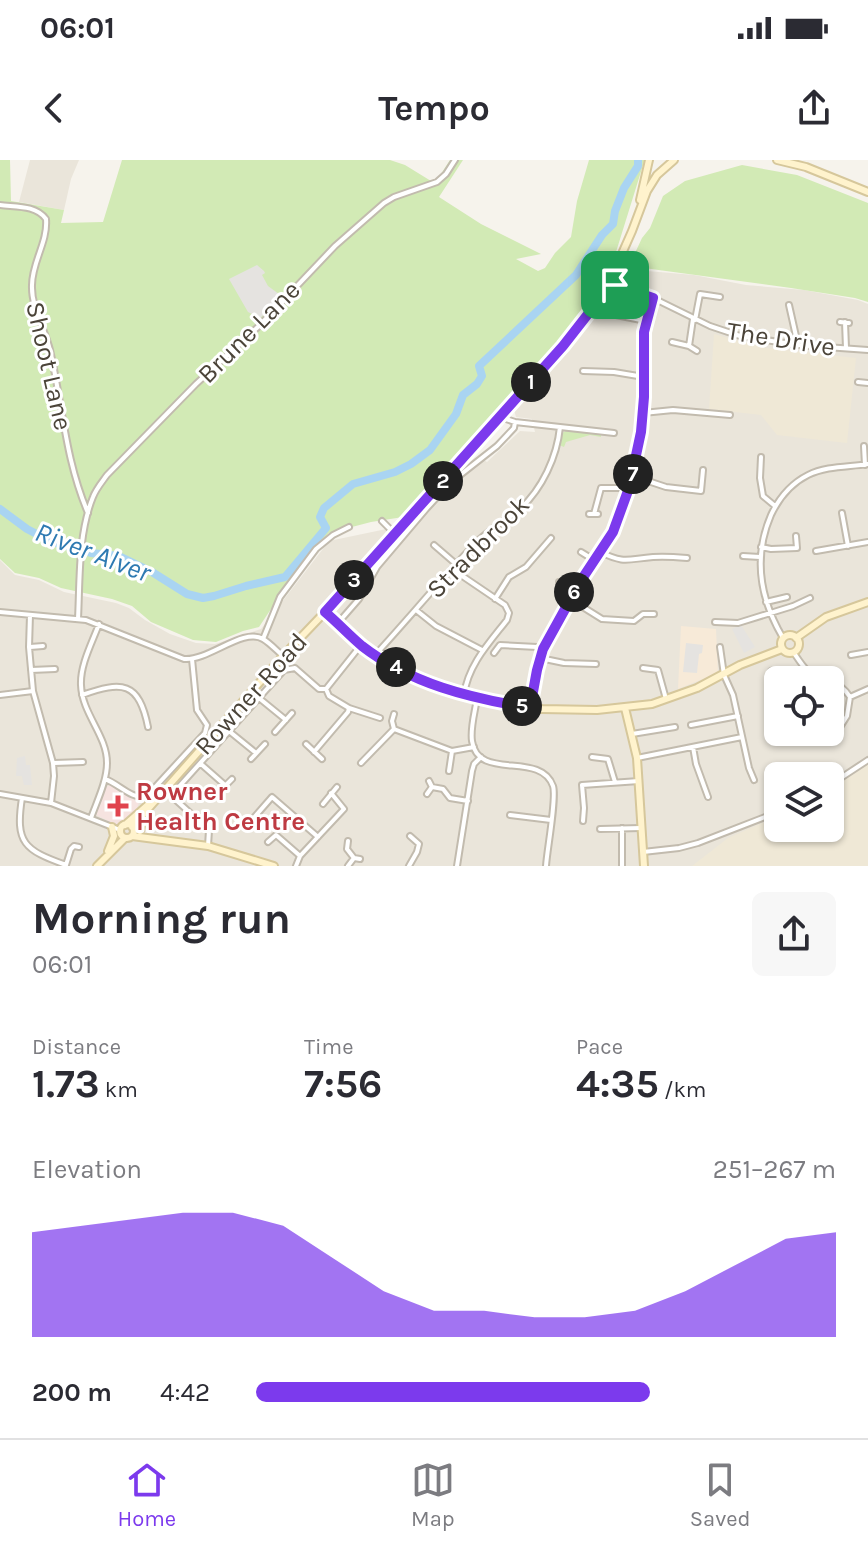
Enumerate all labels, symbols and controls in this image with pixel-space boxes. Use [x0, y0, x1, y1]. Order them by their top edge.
text: 06:01 [40, 10, 115, 46]
icon: back [32, 86, 76, 130]
icon: share [792, 86, 836, 130]
text: Tempo [378, 87, 490, 129]
pin [581, 251, 649, 319]
icon: arrive [593, 263, 637, 307]
street label: Brune Lane [191, 274, 307, 390]
street label: Shoot Lane [19, 299, 79, 433]
street label: The Drive [725, 315, 837, 363]
pin: 1 [511, 362, 551, 402]
text: 1 [527, 369, 535, 395]
pin: 7 [613, 454, 653, 494]
pin: 2 [423, 461, 463, 501]
text: 7 [628, 461, 638, 487]
text: 2 [436, 468, 450, 494]
street label: Stradbrook [420, 489, 536, 605]
water label: River Alver [31, 515, 157, 590]
pin: 3 [334, 560, 374, 600]
text: 3 [347, 567, 361, 593]
pin: 6 [554, 572, 594, 612]
text: 6 [567, 579, 581, 605]
street label: Rowner Road [188, 627, 314, 761]
pin: 4 [376, 647, 416, 687]
text: 4 [389, 654, 403, 680]
map controls [764, 666, 844, 842]
button: locate [764, 666, 844, 746]
pin: 5 [502, 686, 542, 726]
text: 5 [516, 693, 528, 719]
button: layers [764, 762, 844, 842]
place label: Rowner Health Centre [136, 776, 305, 837]
marker: Rowner Health Centre [107, 795, 129, 817]
button: share [752, 892, 836, 976]
text: Morning run [32, 893, 291, 944]
text: 06:01 [32, 949, 92, 980]
text: Distance [32, 1034, 121, 1060]
text: Time [304, 1034, 353, 1060]
text: Pace [576, 1034, 623, 1060]
text: 1.73 [32, 1060, 100, 1107]
text: 7:56 [304, 1060, 382, 1107]
text: 4:35 [576, 1060, 659, 1107]
text: km [100, 1077, 138, 1103]
text: /km [659, 1077, 706, 1103]
text: Elevation [32, 1154, 142, 1185]
text: 251–267 m [713, 1154, 836, 1185]
text: 200 m [32, 1377, 112, 1408]
text: 4:42 [160, 1377, 210, 1408]
tab: Home [117, 1458, 176, 1532]
tab: Map [411, 1458, 455, 1532]
tab: Saved [690, 1458, 751, 1532]

